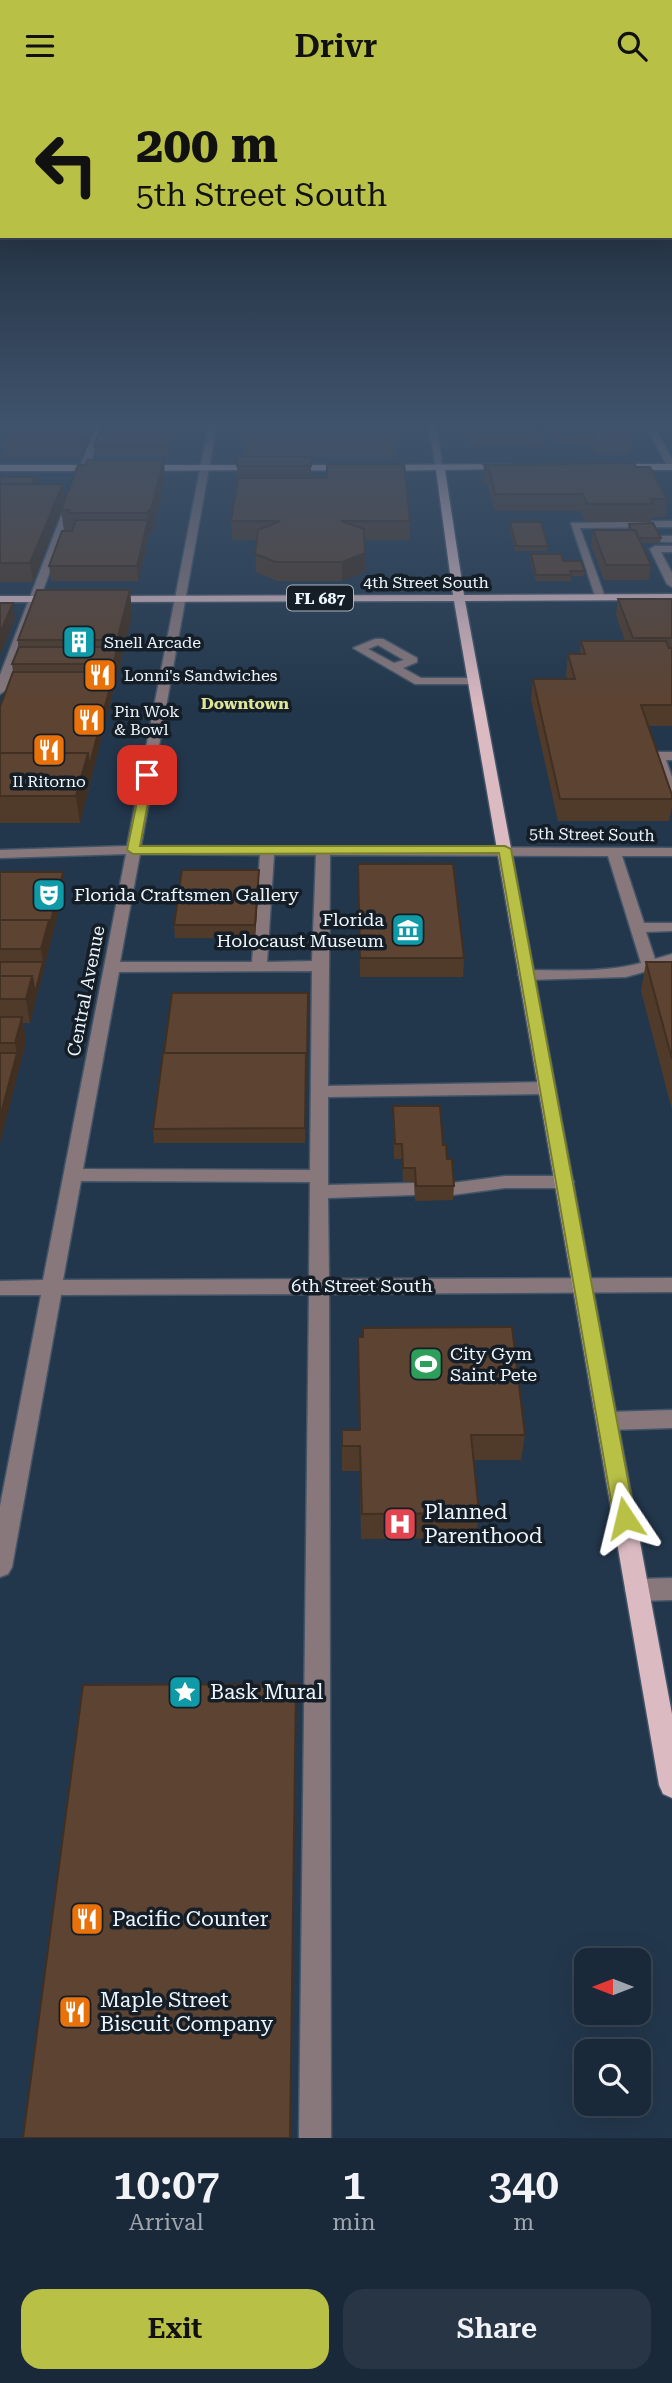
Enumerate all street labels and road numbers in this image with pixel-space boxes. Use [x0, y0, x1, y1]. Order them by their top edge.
street label: 4th Street South [363, 573, 489, 592]
road number: FL 687 [287, 585, 353, 611]
street label: 5th Street South [529, 824, 655, 845]
street label: Central Avenue [63, 924, 109, 1058]
street label: 6th Street South [291, 1275, 433, 1296]

